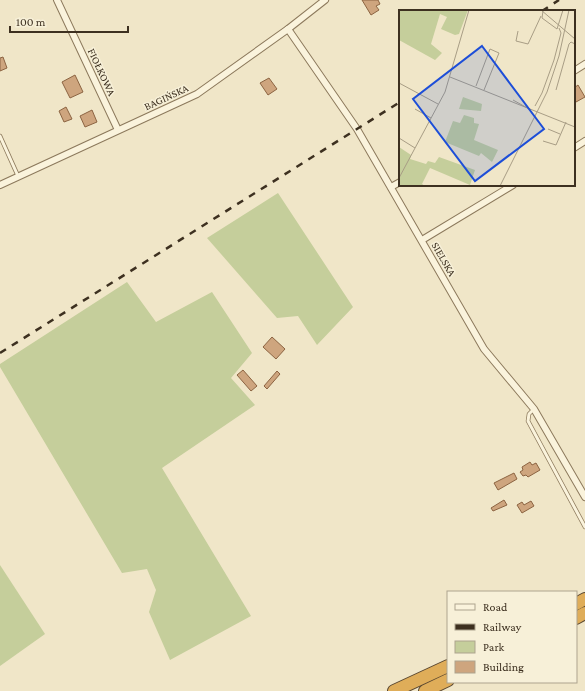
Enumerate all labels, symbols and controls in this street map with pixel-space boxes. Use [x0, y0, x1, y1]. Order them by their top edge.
scale bar [10, 8, 128, 34]
inset map [399, 10, 575, 186]
text: 100 m [16, 15, 46, 29]
street label: FIOŁKOWA [86, 46, 119, 98]
street label: BAGIŃSKA [142, 81, 191, 112]
street label: SIELSKA [429, 240, 459, 279]
legend [447, 591, 577, 683]
text: Road [483, 600, 508, 614]
text: Railway [483, 620, 522, 634]
text: Park [483, 640, 505, 654]
text: Building [483, 660, 524, 674]

